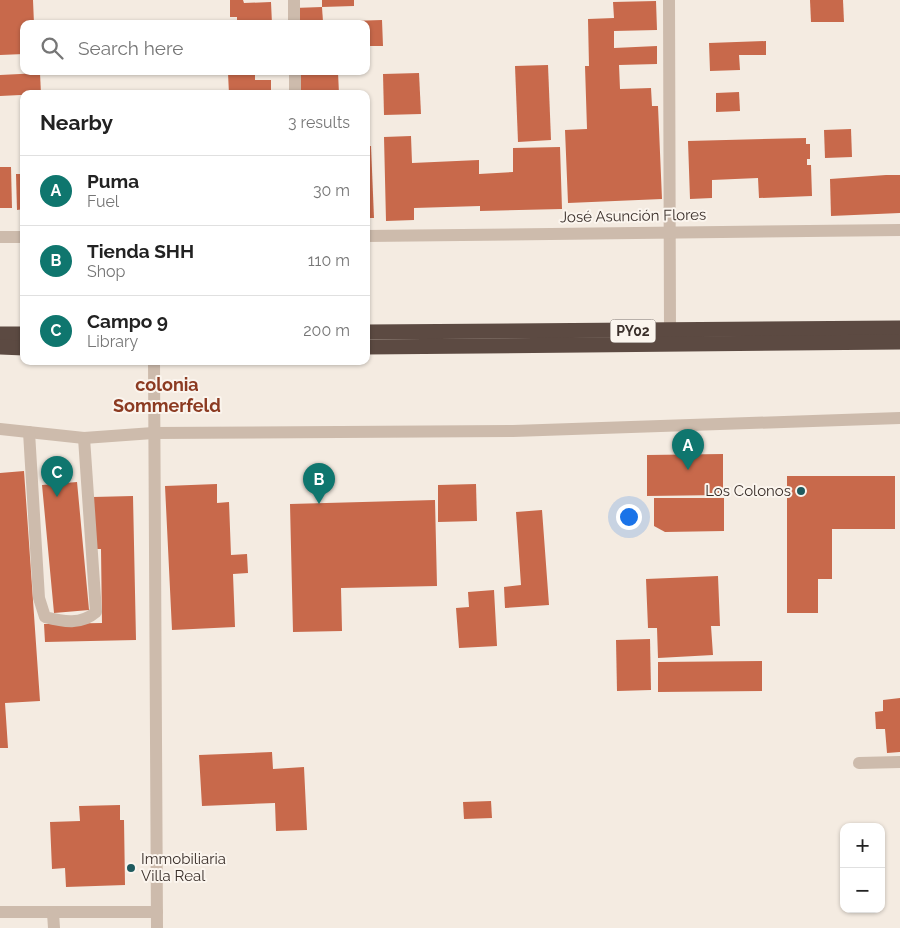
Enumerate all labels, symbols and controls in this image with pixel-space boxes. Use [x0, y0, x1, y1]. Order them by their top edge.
search box [20, 20, 370, 75]
icon: search [38, 34, 66, 62]
text: Search here [78, 37, 184, 59]
text: Nearby [40, 110, 113, 135]
text: 3 results [288, 113, 350, 132]
text: Puma [87, 170, 139, 192]
text: A [51, 181, 61, 200]
text: 30 m [313, 181, 350, 200]
text: Fuel [87, 192, 119, 211]
street label: José Asunción Flores [560, 206, 706, 226]
text: Tienda SHH [87, 240, 194, 262]
text: B [51, 251, 61, 270]
text: 110 m [308, 251, 350, 270]
text: Shop [87, 262, 125, 281]
text: Campo 9 [87, 310, 168, 332]
road number: PY02 [610, 320, 656, 342]
text: C [51, 321, 61, 340]
text: 200 m [303, 321, 350, 340]
text: Library [87, 332, 138, 351]
district label: colonia Sommerfeld [113, 374, 221, 416]
pin: A [672, 429, 704, 470]
pin: C [41, 456, 73, 497]
pin: B [303, 463, 335, 504]
place label: Los Colonos [705, 482, 791, 500]
marker: Los Colonos [795, 485, 807, 497]
your location [616, 504, 642, 530]
map controls [840, 823, 885, 913]
button: + [840, 823, 885, 868]
place label: Immobiliaria Villa Real [141, 850, 226, 885]
marker: Immobiliaria Villa Real [125, 862, 137, 874]
button: − [840, 868, 885, 913]

